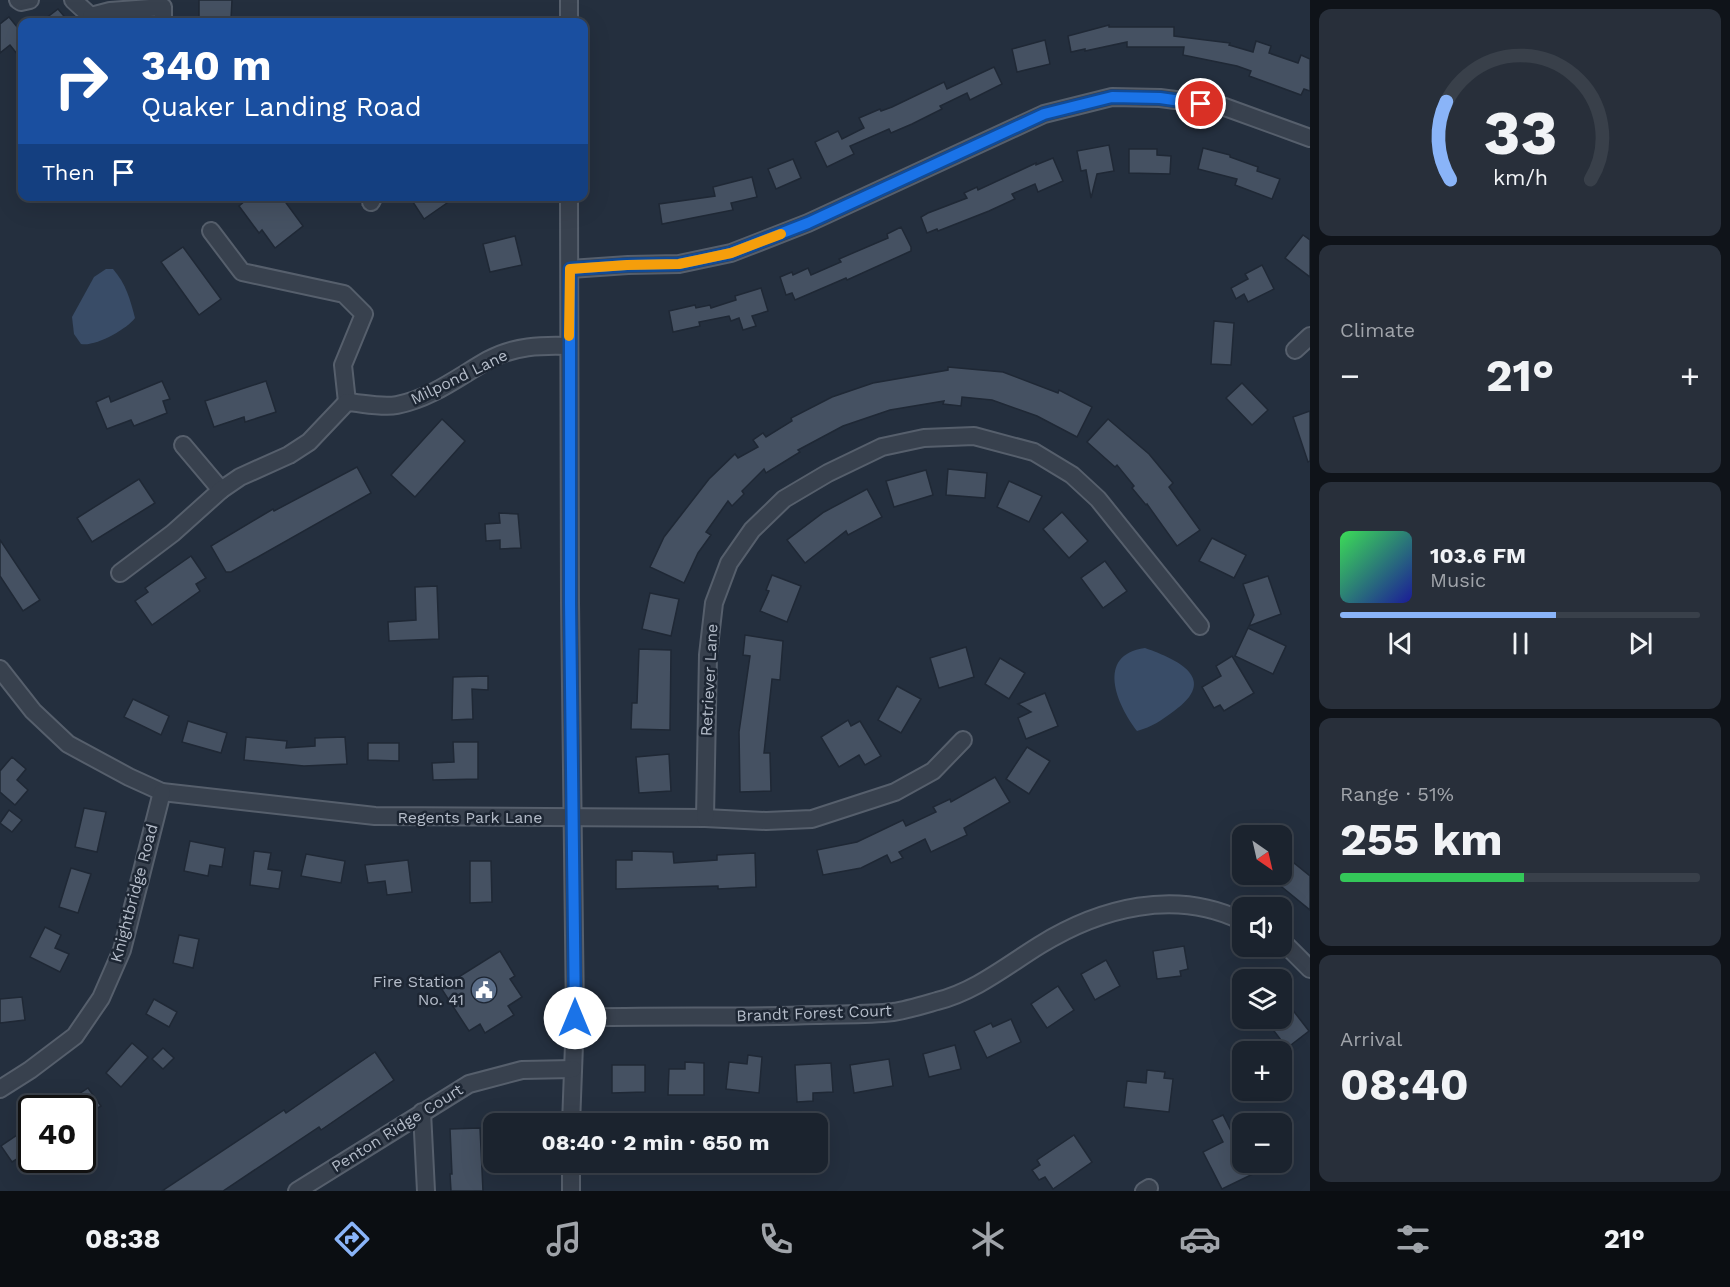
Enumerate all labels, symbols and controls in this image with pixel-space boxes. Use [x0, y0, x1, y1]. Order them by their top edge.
text: 340 m [141, 41, 272, 90]
icon: right [42, 42, 120, 120]
pin [1175, 78, 1226, 129]
icon: arrive [1184, 87, 1217, 120]
text: Quaker Landing Road [141, 91, 422, 123]
text: 33 [1483, 96, 1557, 169]
icon: arrive [107, 156, 140, 189]
text: Then [42, 160, 95, 185]
text: km/h [1492, 165, 1548, 190]
text: Climate [1340, 318, 1415, 342]
street label: Milpond Lane [407, 345, 511, 409]
text: 21° [1486, 349, 1554, 402]
text: − [1340, 356, 1360, 395]
text: + [1680, 356, 1700, 395]
text: 103.6 FM [1430, 543, 1526, 568]
text: Music [1430, 568, 1486, 592]
street label: Retriever Lane [697, 623, 721, 737]
icon: previous [1384, 627, 1417, 660]
icon: pause [1504, 627, 1537, 660]
icon: next [1624, 627, 1657, 660]
text: Range · 51% [1340, 782, 1454, 806]
street label: Regents Park Lane [397, 808, 543, 827]
text: 255 km [1340, 813, 1503, 866]
street label: Knightbridge Road [106, 822, 162, 964]
north arrow [1232, 825, 1292, 885]
map controls [1232, 825, 1292, 1173]
button: sound [1232, 897, 1292, 957]
button: layers [1232, 969, 1292, 1029]
place label: Fire Station No. 41 [373, 972, 464, 1009]
public building icon: Fire Station No. 41 [469, 975, 499, 1005]
position arrow [543, 986, 607, 1050]
street label: Brandt Forest Court [736, 1001, 892, 1025]
text: Arrival [1340, 1027, 1402, 1051]
button: + [1232, 1041, 1292, 1101]
text: 08:40 [1340, 1058, 1469, 1111]
street label: Penton Ridge Court [328, 1080, 467, 1176]
speed limit sign: 40 [18, 1095, 96, 1173]
button: − [1232, 1113, 1292, 1173]
text: 08:40 · 2 min · 650 m [542, 1130, 769, 1155]
icon: directions [331, 1218, 373, 1260]
icon: music [543, 1218, 585, 1260]
icon: phone [755, 1218, 797, 1260]
icon: climate [967, 1218, 1009, 1260]
icon: car [1179, 1218, 1221, 1260]
icon: filters [1392, 1218, 1434, 1260]
text: 08:38 [85, 1223, 161, 1255]
text: 21° [1604, 1223, 1645, 1255]

